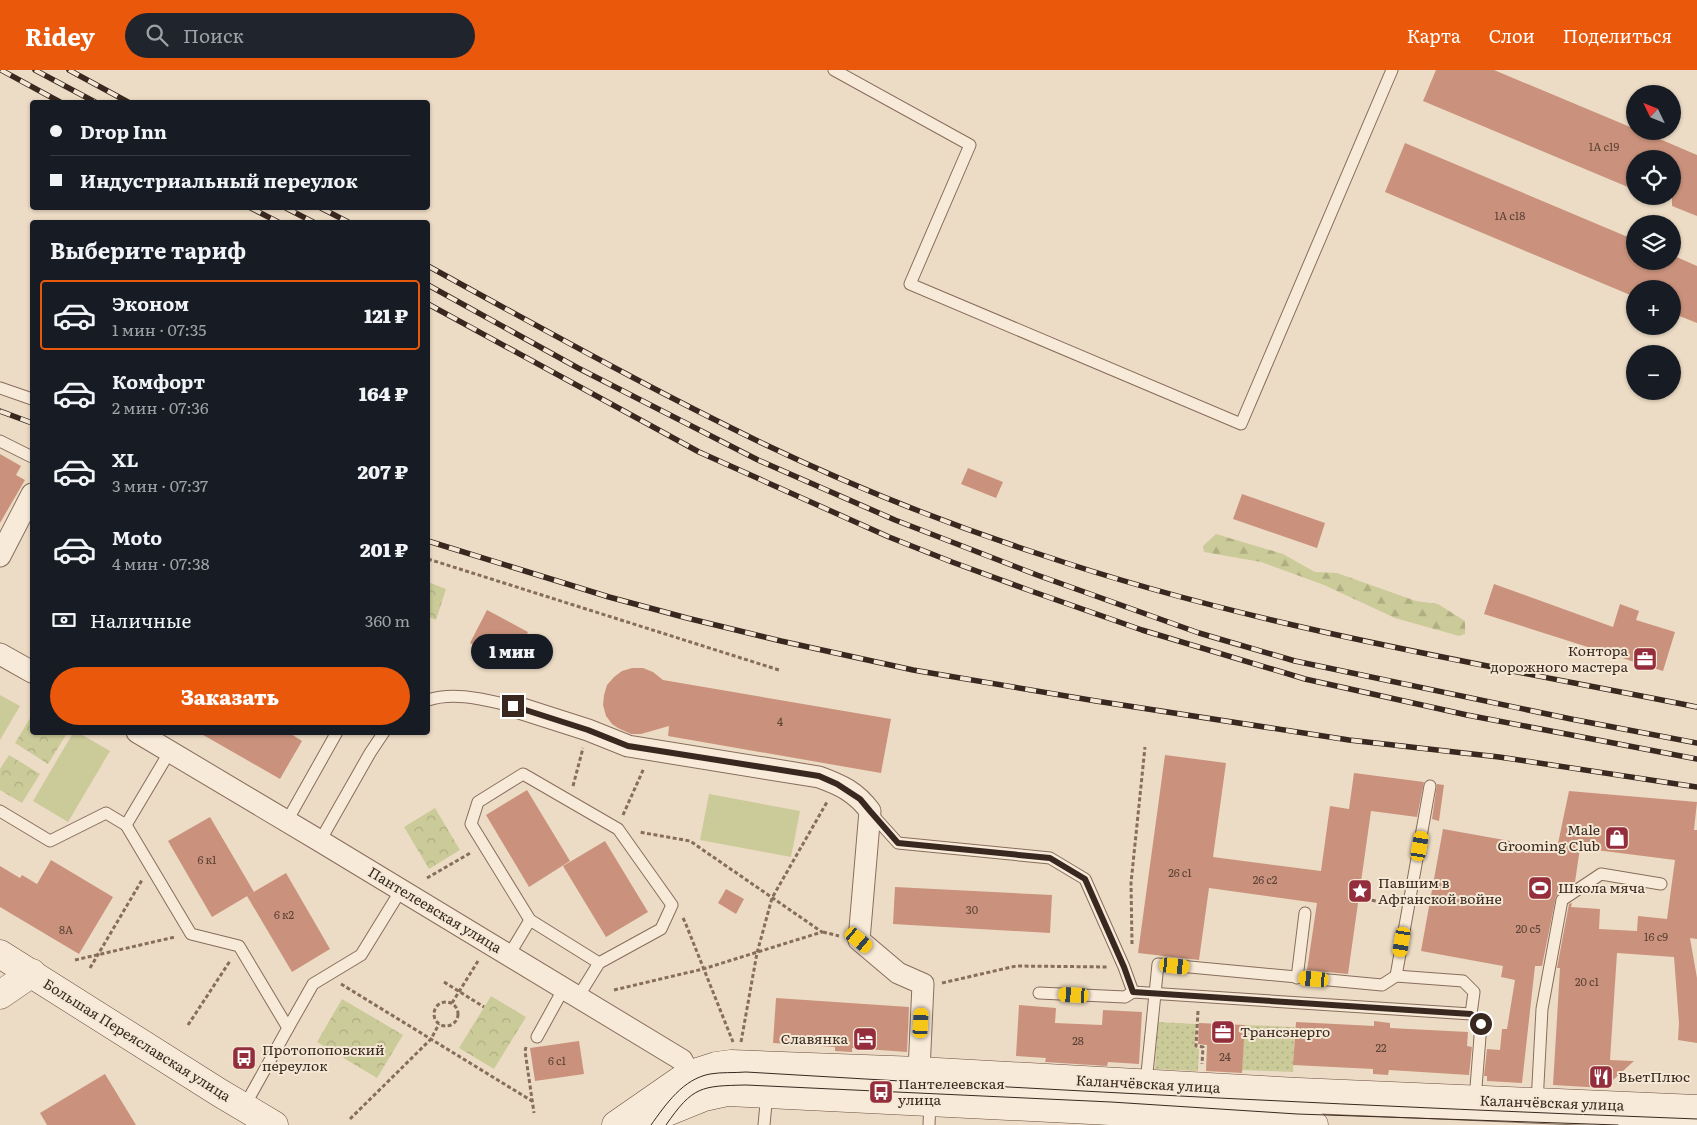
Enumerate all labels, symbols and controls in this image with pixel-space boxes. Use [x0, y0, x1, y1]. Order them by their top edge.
search box [125, 13, 475, 58]
text: Ridey [25, 18, 95, 53]
icon: search [143, 21, 171, 49]
text: Поиск [183, 21, 244, 49]
text: Карта [1407, 22, 1461, 49]
text: Слои [1489, 22, 1535, 49]
text: Поделиться [1563, 22, 1672, 49]
north arrow [1626, 85, 1681, 140]
map controls [1626, 85, 1681, 400]
text: Drop Inn [80, 117, 167, 145]
house number: 1А с19 [1589, 138, 1619, 154]
button: locate [1626, 150, 1681, 205]
text: Индустриальный переулок [80, 166, 358, 194]
house number: 1А с18 [1495, 207, 1525, 223]
button: layers [1626, 215, 1681, 270]
text: Выберите тариф [50, 233, 246, 266]
button: + [1626, 280, 1681, 335]
text: Эконом [112, 289, 189, 317]
icon: car [52, 293, 97, 338]
text: 121 ₽ [364, 301, 408, 329]
text: 1 мин · 07:35 [112, 317, 206, 341]
button: − [1626, 345, 1681, 400]
text: Комфорт [112, 367, 205, 395]
icon: car [52, 371, 97, 416]
text: 164 ₽ [359, 379, 408, 407]
text: 2 мин · 07:36 [112, 395, 209, 419]
text: XL [112, 445, 139, 473]
icon: car [52, 449, 97, 494]
text: 207 ₽ [357, 457, 408, 485]
text: 3 мин · 07:37 [112, 473, 208, 497]
text: Moto [112, 523, 162, 551]
icon: car [52, 527, 97, 572]
text: 201 ₽ [360, 535, 408, 563]
text: 4 мин · 07:38 [112, 551, 210, 575]
icon: cash [50, 606, 78, 634]
text: Наличные [90, 606, 191, 634]
text: 360 m [365, 608, 410, 632]
callout: 1 мин [472, 634, 554, 668]
text: 1 мин [489, 639, 535, 663]
place label: Контора дорожного мастера [1491, 640, 1628, 676]
office icon: Контора дорожного мастера [1632, 646, 1658, 672]
button: Заказать [50, 667, 410, 725]
route end [502, 695, 524, 717]
house number: 4 [777, 713, 783, 729]
place label: Male Grooming Club [1497, 819, 1600, 855]
shop icon: Male Grooming Club [1604, 825, 1630, 851]
car [1410, 830, 1429, 862]
house number: 6 к1 [197, 851, 217, 867]
street label: Пантелеевская улица [365, 861, 506, 957]
house number: 26 с1 [1168, 864, 1192, 880]
house number: 26 с2 [1253, 871, 1278, 887]
place label: Павшим в Афганской войне [1378, 872, 1502, 908]
sports icon: Школа мяча [1527, 875, 1553, 901]
place label: Школа мяча [1558, 877, 1645, 897]
place icon: Павшим в Афганской войне [1347, 878, 1373, 904]
house number: 30 [966, 901, 978, 917]
house number: 6 к2 [274, 906, 295, 922]
house number: 20 с5 [1515, 920, 1541, 936]
house number: 8А [59, 921, 73, 937]
car [842, 925, 875, 955]
car [1392, 926, 1411, 958]
house number: 16 c9 [1644, 928, 1668, 944]
car [1159, 957, 1190, 975]
car [1298, 970, 1329, 988]
street label: Большая Переяславская улица [40, 973, 236, 1106]
house number: 20 с1 [1575, 973, 1600, 989]
car [1058, 987, 1089, 1003]
car [912, 1008, 929, 1038]
route start [1470, 1013, 1492, 1035]
office icon: Трансэнерго [1210, 1019, 1236, 1045]
place label: Трансэнерго [1240, 1021, 1330, 1041]
hotel icon: Славянка [852, 1026, 878, 1052]
place label: Славянка [781, 1028, 848, 1048]
house number: 28 [1072, 1032, 1084, 1048]
place label: Протопоповский переулок [262, 1039, 385, 1075]
house number: 22 [1375, 1039, 1387, 1055]
bus stop icon: Протопоповский переулок [231, 1045, 257, 1071]
house number: 24 [1219, 1048, 1231, 1064]
house number: 6 с1 [548, 1052, 567, 1068]
restaurant icon: ВьетПлюс [1588, 1064, 1614, 1090]
place label: ВьетПлюс [1618, 1066, 1690, 1086]
street label: Каланчёвская улица [1075, 1069, 1221, 1097]
place label: Пантелеевская улица [898, 1073, 1005, 1109]
bus stop icon: Пантелеевская улица [868, 1079, 894, 1105]
street label: Каланчёвская улица [1479, 1089, 1625, 1115]

